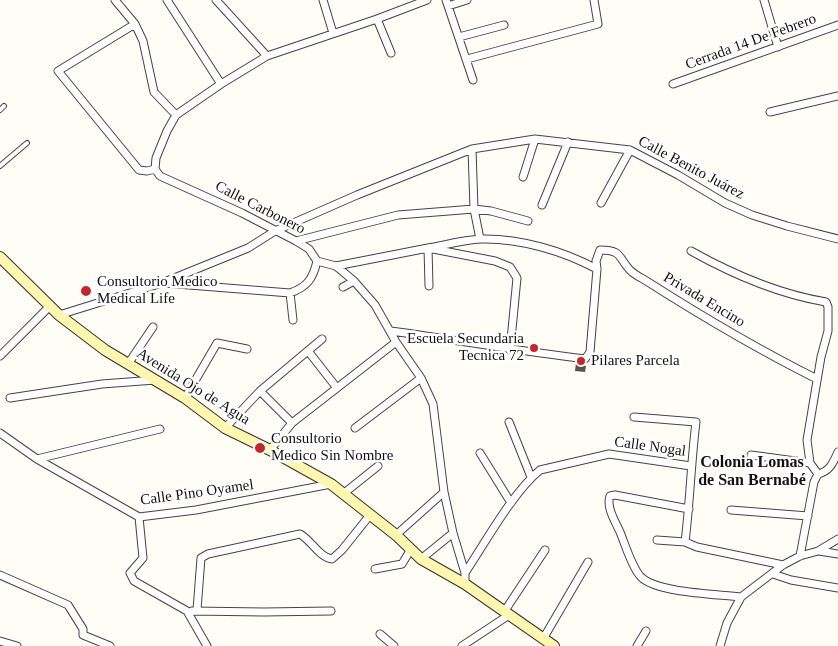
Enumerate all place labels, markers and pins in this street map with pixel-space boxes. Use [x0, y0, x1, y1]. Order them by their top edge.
place label: Consultorio Medico Medical Life [97, 273, 217, 308]
marker: Consultorio Medico Medical Life [79, 284, 93, 298]
place label: Escuela Secundaria Tecnica 72 [407, 330, 524, 365]
marker: Escuela Secundaria Tecnica 72 [528, 342, 540, 354]
place label: Pilares Parcela [591, 352, 680, 370]
marker: Pilares Parcela [575, 355, 587, 367]
place label: Consultorio Medico Sin Nombre [271, 430, 393, 465]
marker: Consultorio Medico Sin Nombre [253, 441, 267, 455]

